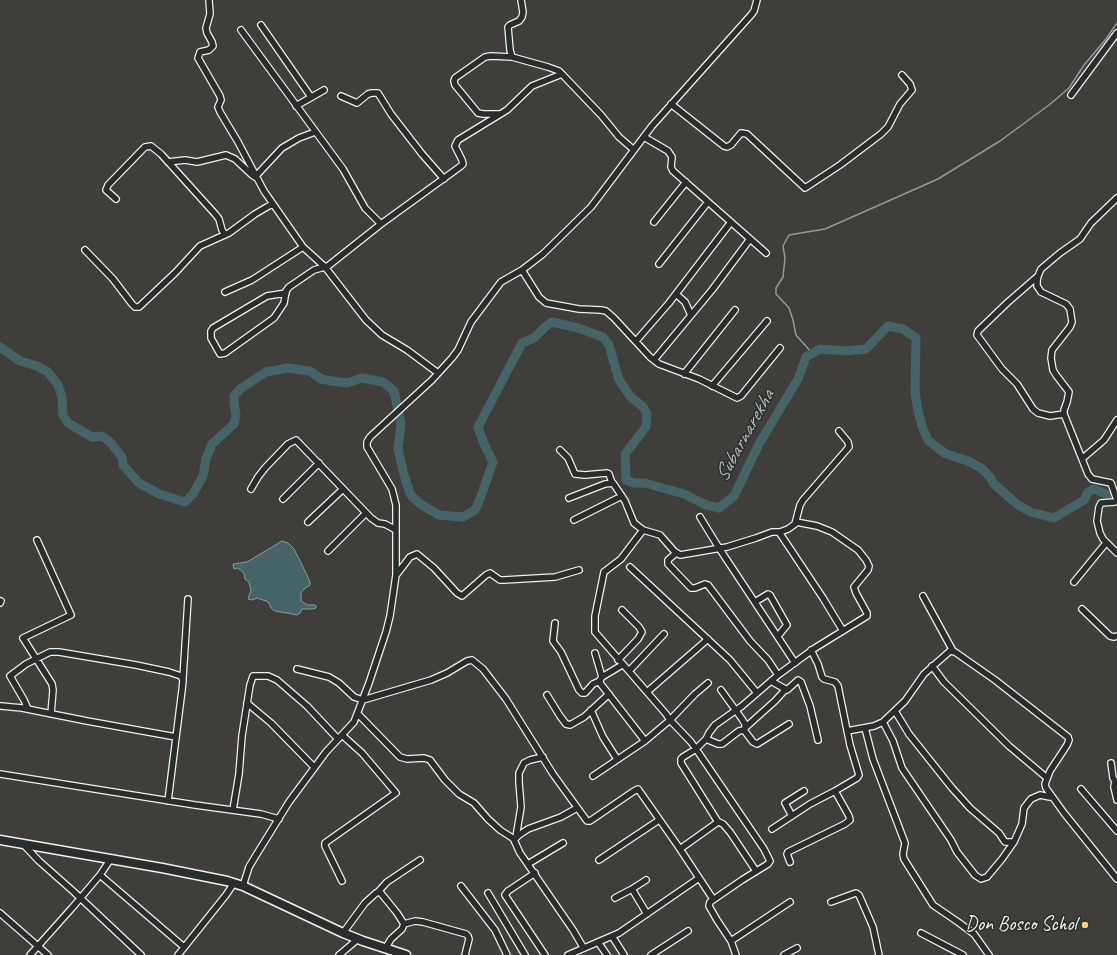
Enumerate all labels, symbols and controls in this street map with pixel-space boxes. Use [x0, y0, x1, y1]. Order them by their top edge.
water label: Subarnarekha [710, 386, 780, 486]
place label: Don Bosco Schol [965, 913, 1077, 937]
marker: Don Bosco Schol [1080, 920, 1090, 930]

